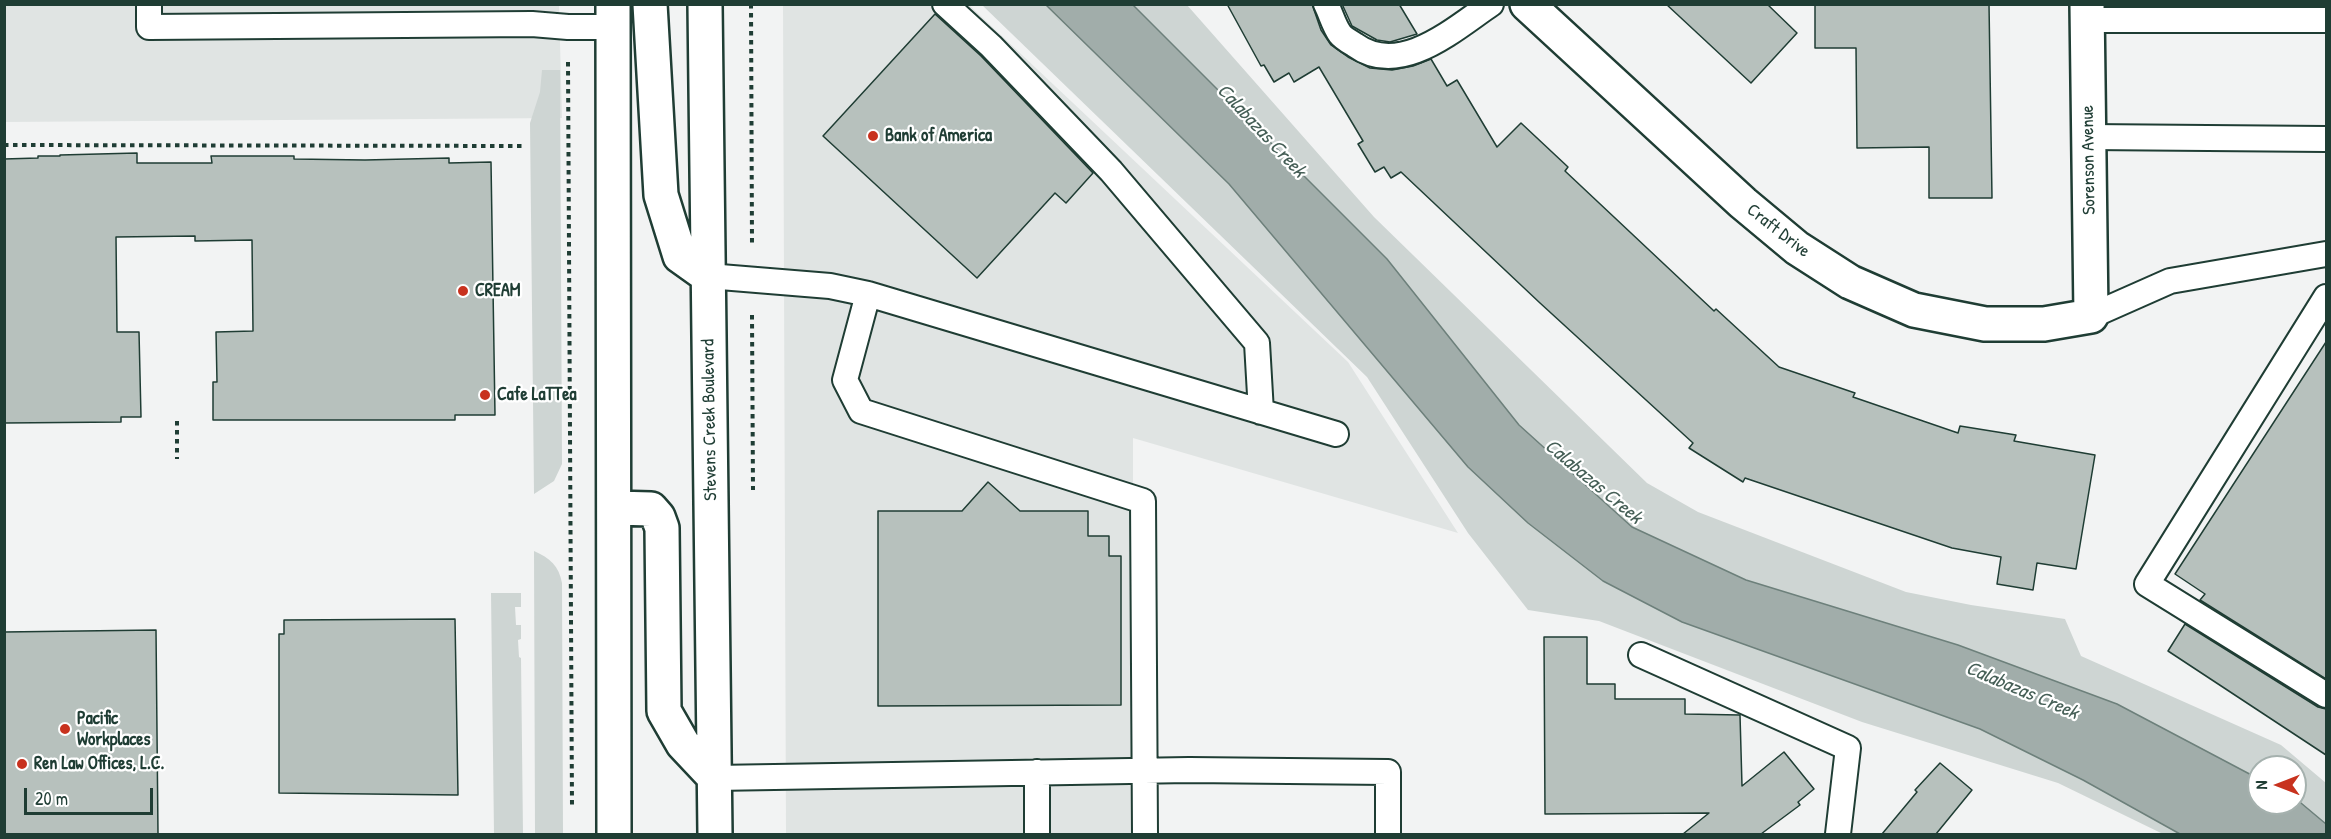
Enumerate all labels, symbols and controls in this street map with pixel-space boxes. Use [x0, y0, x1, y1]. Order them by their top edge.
water label: Calabazas Creek [1211, 79, 1311, 183]
street label: Sorenson Avenue [2077, 105, 2101, 215]
place label: Bank of America [885, 125, 992, 147]
marker: Bank of America [866, 129, 880, 143]
street label: Craft Drive [1742, 200, 1814, 262]
place label: CREAM [475, 280, 520, 302]
marker: CREAM [456, 284, 470, 298]
street label: Stevens Creek Boulevard [698, 339, 722, 501]
place label: Cafe LaTTea [497, 384, 577, 406]
marker: Cafe LaTTea [478, 388, 492, 402]
water label: Calabazas Creek [1539, 434, 1647, 530]
water label: Calabazas Creek [1962, 657, 2082, 725]
place label: Pacific Workplaces [77, 708, 150, 750]
marker: Pacific Workplaces [58, 722, 72, 736]
place label: Ren Law Offices, L.C. [34, 753, 164, 775]
north arrow [2247, 755, 2307, 815]
marker: Ren Law Offices, L.C. [15, 757, 29, 771]
scale bar [27, 776, 156, 814]
text: N [2250, 781, 2272, 789]
text: 20 m [35, 786, 68, 811]

